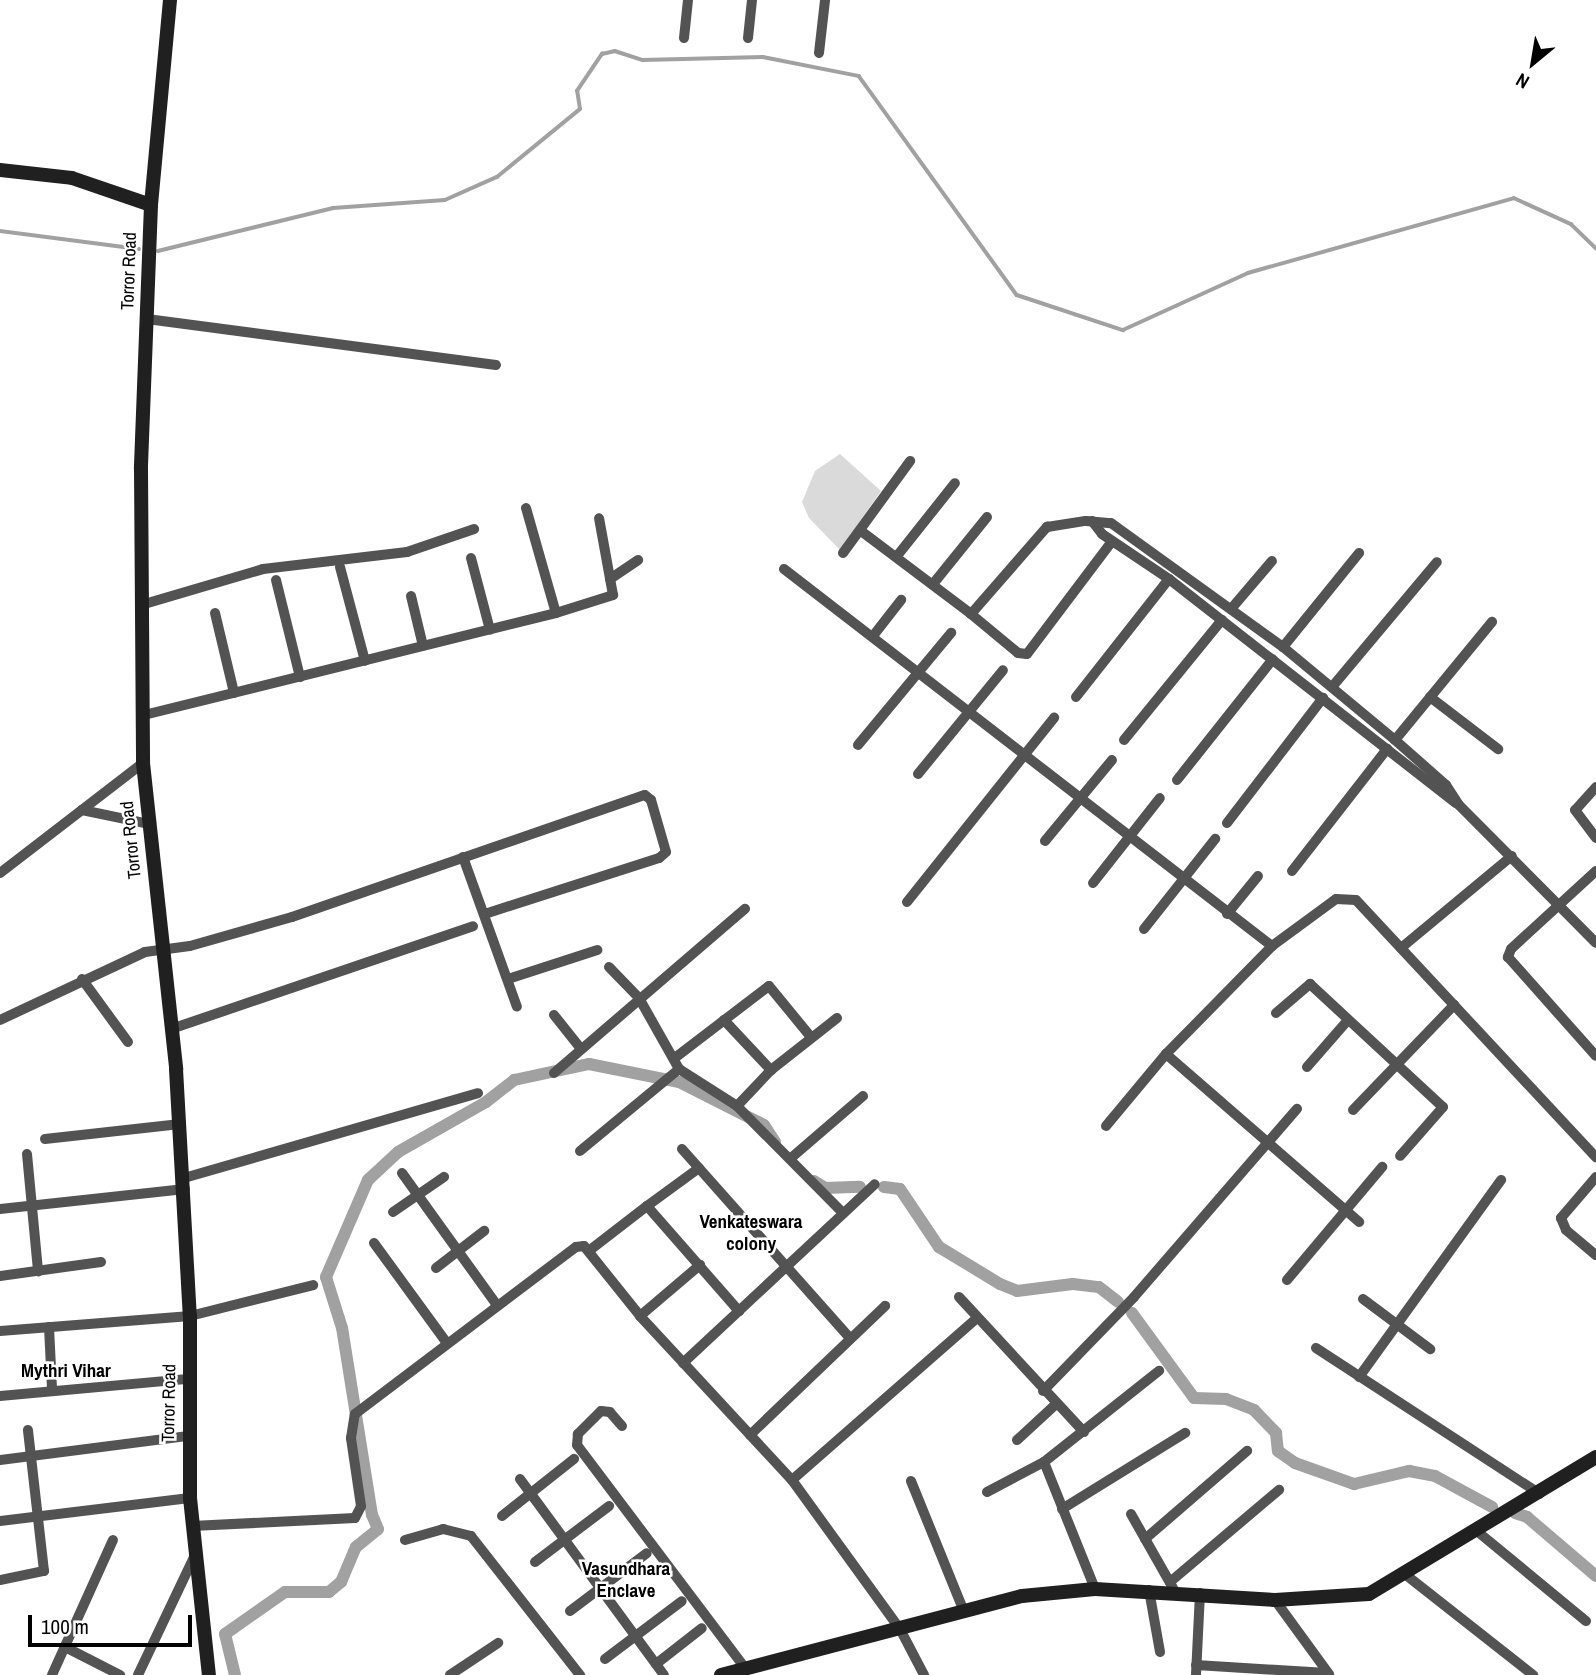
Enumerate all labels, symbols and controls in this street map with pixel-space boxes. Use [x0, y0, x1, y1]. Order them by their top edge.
north arrow [1498, 28, 1568, 98]
text: N [1511, 67, 1534, 95]
street label: Torror Road [117, 232, 141, 310]
street label: Torror Road [116, 800, 146, 880]
district label: Venkateswara colony [700, 1211, 802, 1255]
district label: Mythri Vihar [21, 1360, 111, 1382]
street label: Torror Road [158, 1364, 180, 1442]
district label: Vasundhara Enclave [582, 1558, 670, 1602]
scale bar [32, 1602, 196, 1646]
text: 100 m [41, 1612, 89, 1641]

